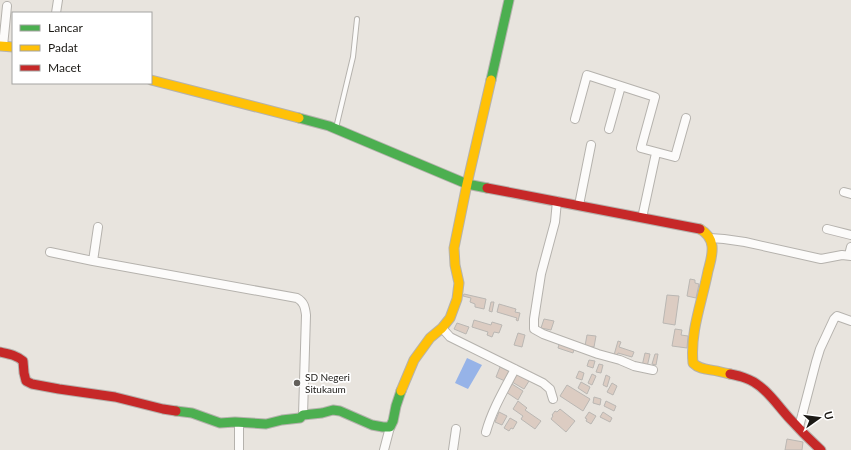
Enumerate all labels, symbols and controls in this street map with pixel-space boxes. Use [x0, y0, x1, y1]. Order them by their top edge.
legend [12, 12, 152, 84]
text: Lancar [48, 20, 84, 35]
text: Padat [48, 40, 79, 55]
text: Macet [48, 60, 82, 75]
place label: SD Negeri Situkaum [305, 371, 350, 395]
marker: SD Negeri Situkaum [292, 378, 302, 388]
north arrow [799, 398, 839, 438]
text: U [822, 410, 836, 421]

